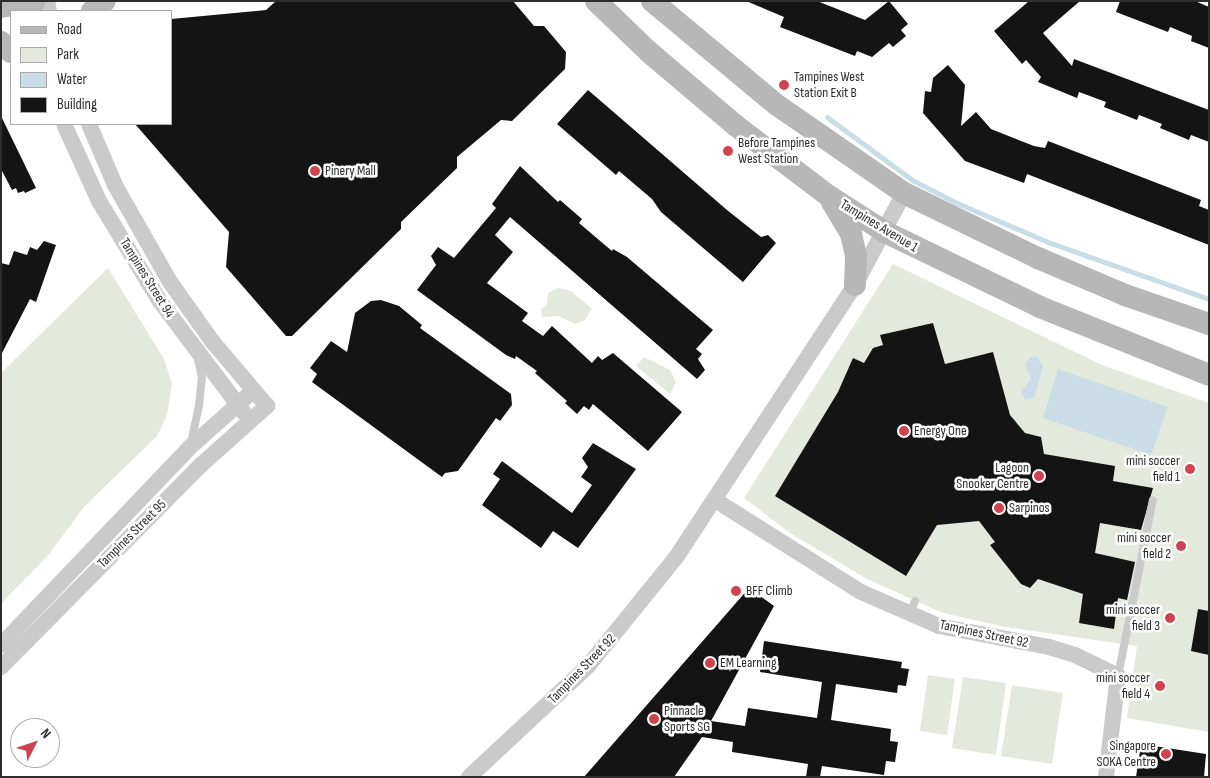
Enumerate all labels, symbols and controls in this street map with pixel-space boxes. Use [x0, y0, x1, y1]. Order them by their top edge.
legend [10, 10, 172, 125]
text: Road [57, 20, 82, 39]
text: Park [57, 45, 79, 64]
place label: Tampines West Station Exit B [794, 69, 864, 102]
text: Water [57, 70, 87, 89]
marker: Tampines West Station Exit B [778, 79, 790, 91]
text: Building [57, 95, 97, 114]
place label: Before Tampines West Station [738, 135, 815, 168]
marker: Before Tampines West Station [722, 145, 734, 157]
place label: Pinery Mall [325, 163, 376, 179]
marker: Pinery Mall [309, 165, 321, 177]
street label: Tampines Avenue 1 [837, 196, 921, 256]
street label: Tampines Street 94 [116, 235, 178, 321]
place label: Energy One [914, 423, 967, 439]
marker: Energy One [898, 425, 910, 437]
place label: mini soccer field 1 [1126, 453, 1180, 486]
place label: Lagoon Snooker Centre [956, 460, 1029, 492]
marker: mini soccer field 1 [1184, 463, 1196, 475]
marker: Lagoon Snooker Centre [1033, 470, 1045, 482]
street label: Tampines Street 95 [94, 496, 170, 572]
place label: Sarpinos [1009, 500, 1050, 516]
marker: Sarpinos [993, 502, 1005, 514]
place label: mini soccer field 2 [1117, 530, 1171, 562]
marker: mini soccer field 2 [1175, 540, 1187, 552]
place label: BFF Climb [746, 583, 793, 599]
marker: BFF Climb [730, 585, 742, 597]
place label: mini soccer field 3 [1106, 602, 1160, 634]
marker: mini soccer field 3 [1164, 612, 1176, 624]
street label: Tampines Street 92 [938, 616, 1030, 652]
street label: Tampines Street 92 [545, 631, 619, 707]
place label: EM Learning [720, 655, 777, 671]
marker: EM Learning [704, 657, 716, 669]
place label: mini soccer field 4 [1096, 670, 1150, 702]
marker: mini soccer field 4 [1154, 680, 1166, 692]
place label: Pinnacle Sports SG [664, 703, 710, 736]
marker: Pinnacle Sports SG [648, 713, 660, 725]
north arrow [10, 718, 60, 768]
text: N [37, 725, 55, 742]
place label: Singapore SOKA Centre [1096, 738, 1156, 770]
marker: Singapore SOKA Centre [1160, 748, 1172, 760]

